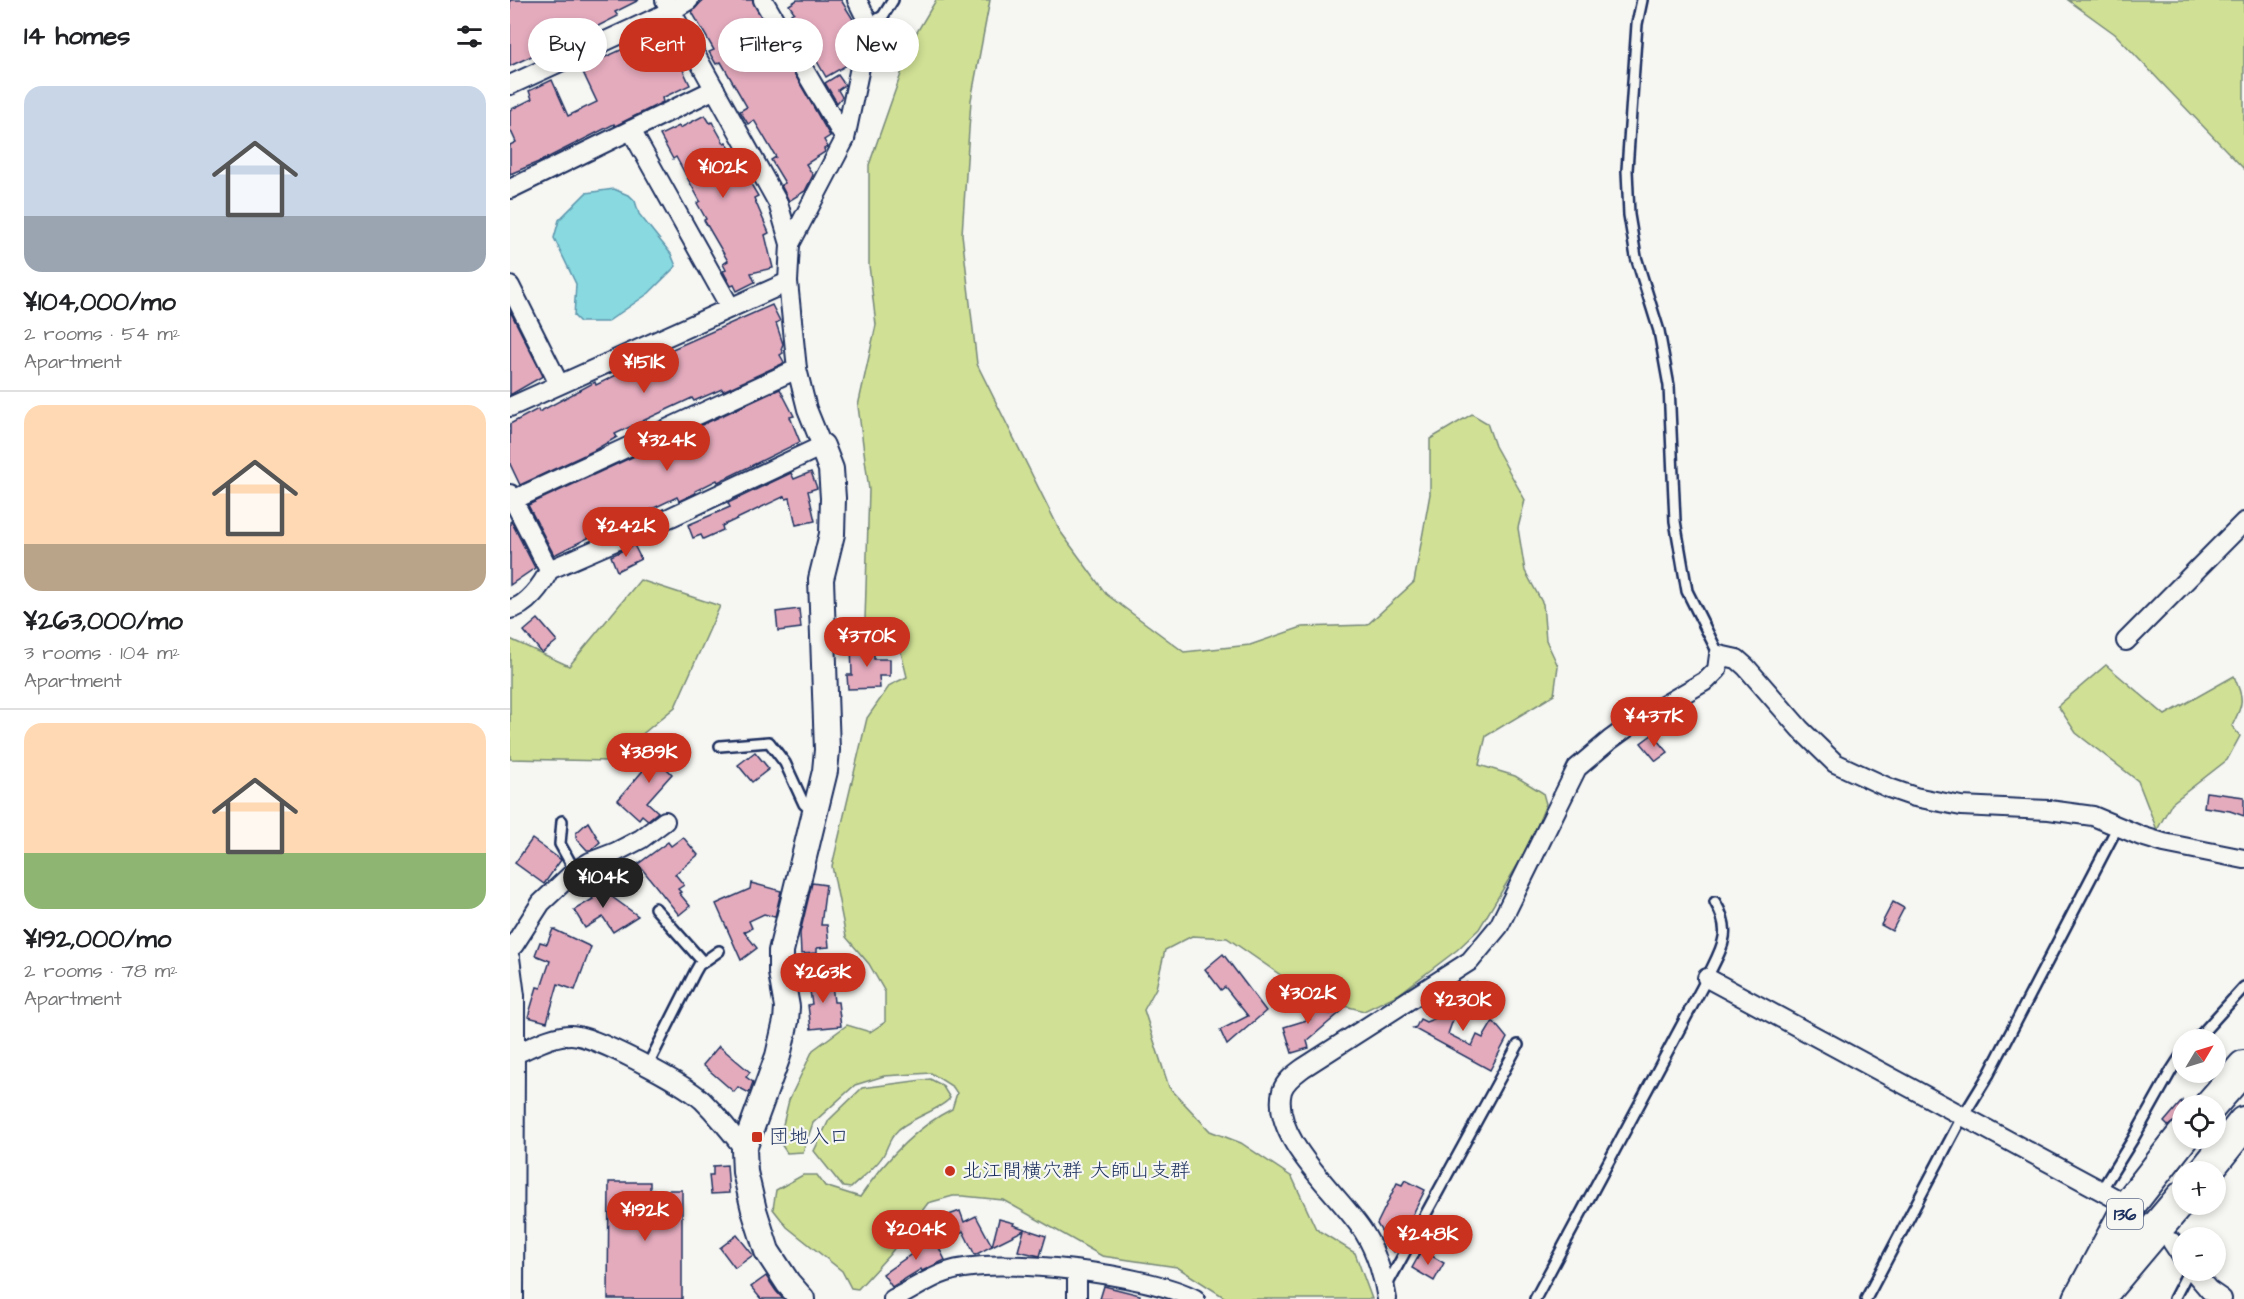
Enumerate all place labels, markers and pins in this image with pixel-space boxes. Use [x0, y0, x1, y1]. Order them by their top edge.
pin: ¥102K [681, 148, 765, 199]
pin: ¥151K [602, 343, 686, 394]
pin: ¥324K [625, 421, 709, 472]
pin: ¥242K [584, 507, 668, 558]
pin: ¥370K [825, 617, 909, 668]
pin: ¥437K [1612, 697, 1696, 748]
pin: ¥389K [607, 733, 691, 784]
pin: ¥104K [561, 858, 645, 909]
pin: ¥263K [781, 953, 865, 1004]
pin: ¥302K [1266, 974, 1350, 1025]
pin: ¥230K [1421, 981, 1505, 1032]
place label: 団地入口 [769, 1123, 849, 1151]
marker: 団地入口 [750, 1130, 764, 1144]
place label: 北江間横穴群 大師山支群 [962, 1157, 1190, 1185]
marker: 北江間横穴群 大師山支群 [943, 1164, 957, 1178]
pin: ¥192K [603, 1191, 687, 1242]
pin: ¥204K [874, 1210, 958, 1261]
pin: ¥248K [1386, 1215, 1470, 1266]

